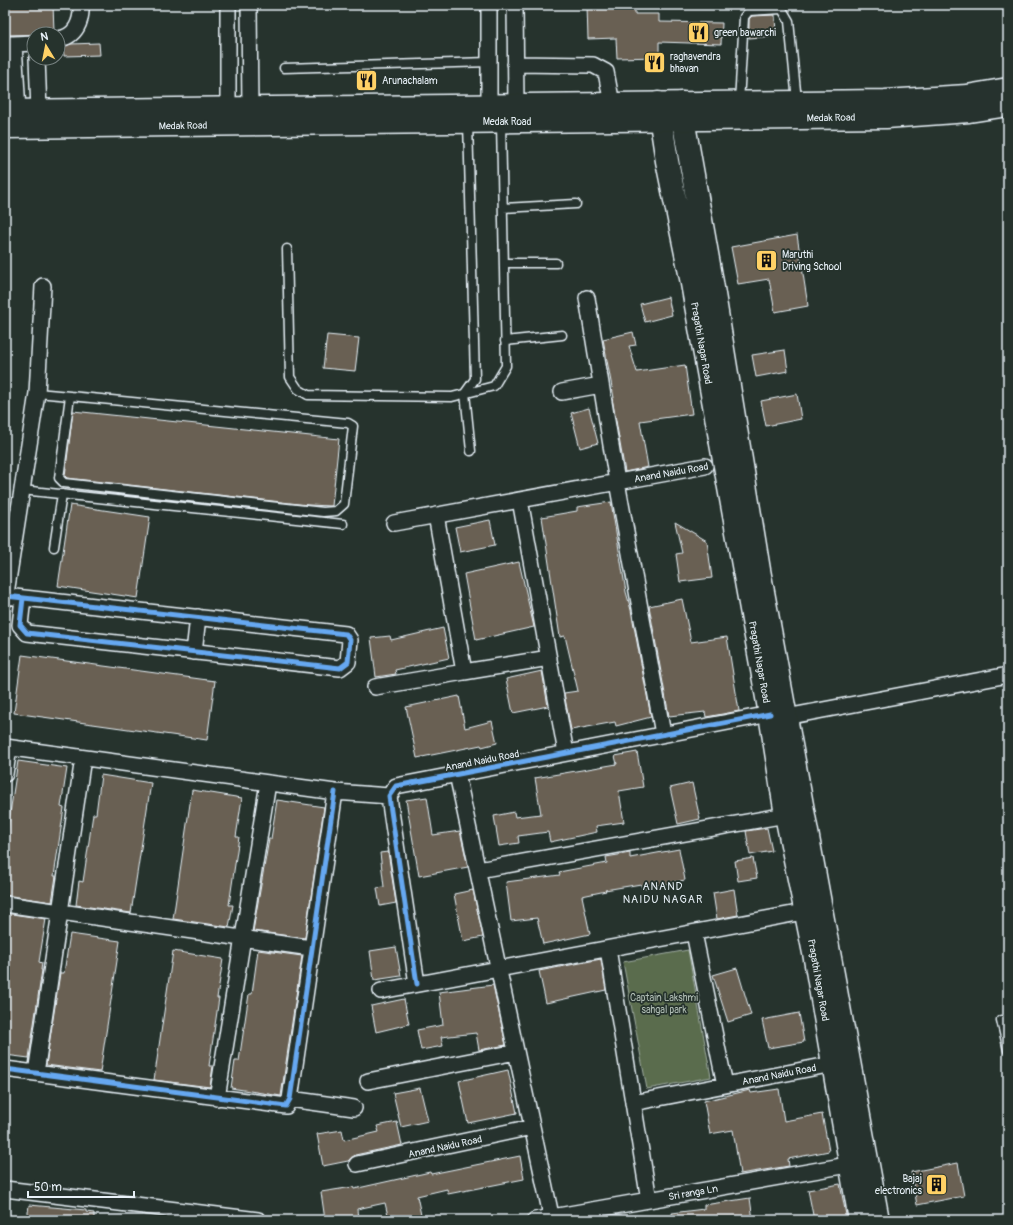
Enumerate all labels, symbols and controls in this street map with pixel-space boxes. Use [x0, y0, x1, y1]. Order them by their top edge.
restaurant icon: green bawarchi [686, 19, 712, 45]
north arrow [26, 26, 66, 66]
place label: green bawarchi [714, 27, 776, 39]
text: N [40, 29, 50, 44]
restaurant icon: raghavendra bhavan [642, 49, 668, 75]
place label: raghavendra bhavan [670, 51, 721, 75]
restaurant icon: Arunachalam [353, 67, 379, 93]
place label: Arunachalam [382, 75, 438, 87]
street label: Medak Road [807, 112, 856, 124]
street label: Medak Road [483, 116, 531, 128]
street label: Medak Road [159, 120, 208, 132]
building icon: Maruthi Driving School [754, 247, 780, 273]
place label: Maruthi Driving School [782, 249, 842, 273]
street label: Pragathi Nagar Road [688, 301, 714, 385]
street label: Anand Naidu Road [633, 461, 709, 485]
street label: Pragathi Nagar Road [746, 620, 772, 704]
street label: Anand Naidu Road [444, 748, 520, 774]
district label: ANAND NAIDU NAGAR [623, 880, 703, 906]
street label: Pragathi Nagar Road [805, 938, 831, 1022]
park label: Captain Lakshmi sahgal park [630, 992, 698, 1016]
street label: Anand Naidu Road [741, 1062, 817, 1088]
street label: Anand Naidu Road [407, 1133, 483, 1161]
building icon: Bajaj electronics [924, 1171, 950, 1197]
scale bar [28, 1173, 134, 1199]
place label: Bajaj electronics [875, 1173, 923, 1197]
text: 50 m [34, 1180, 62, 1195]
street label: Sri ranga Ln [667, 1183, 719, 1203]

